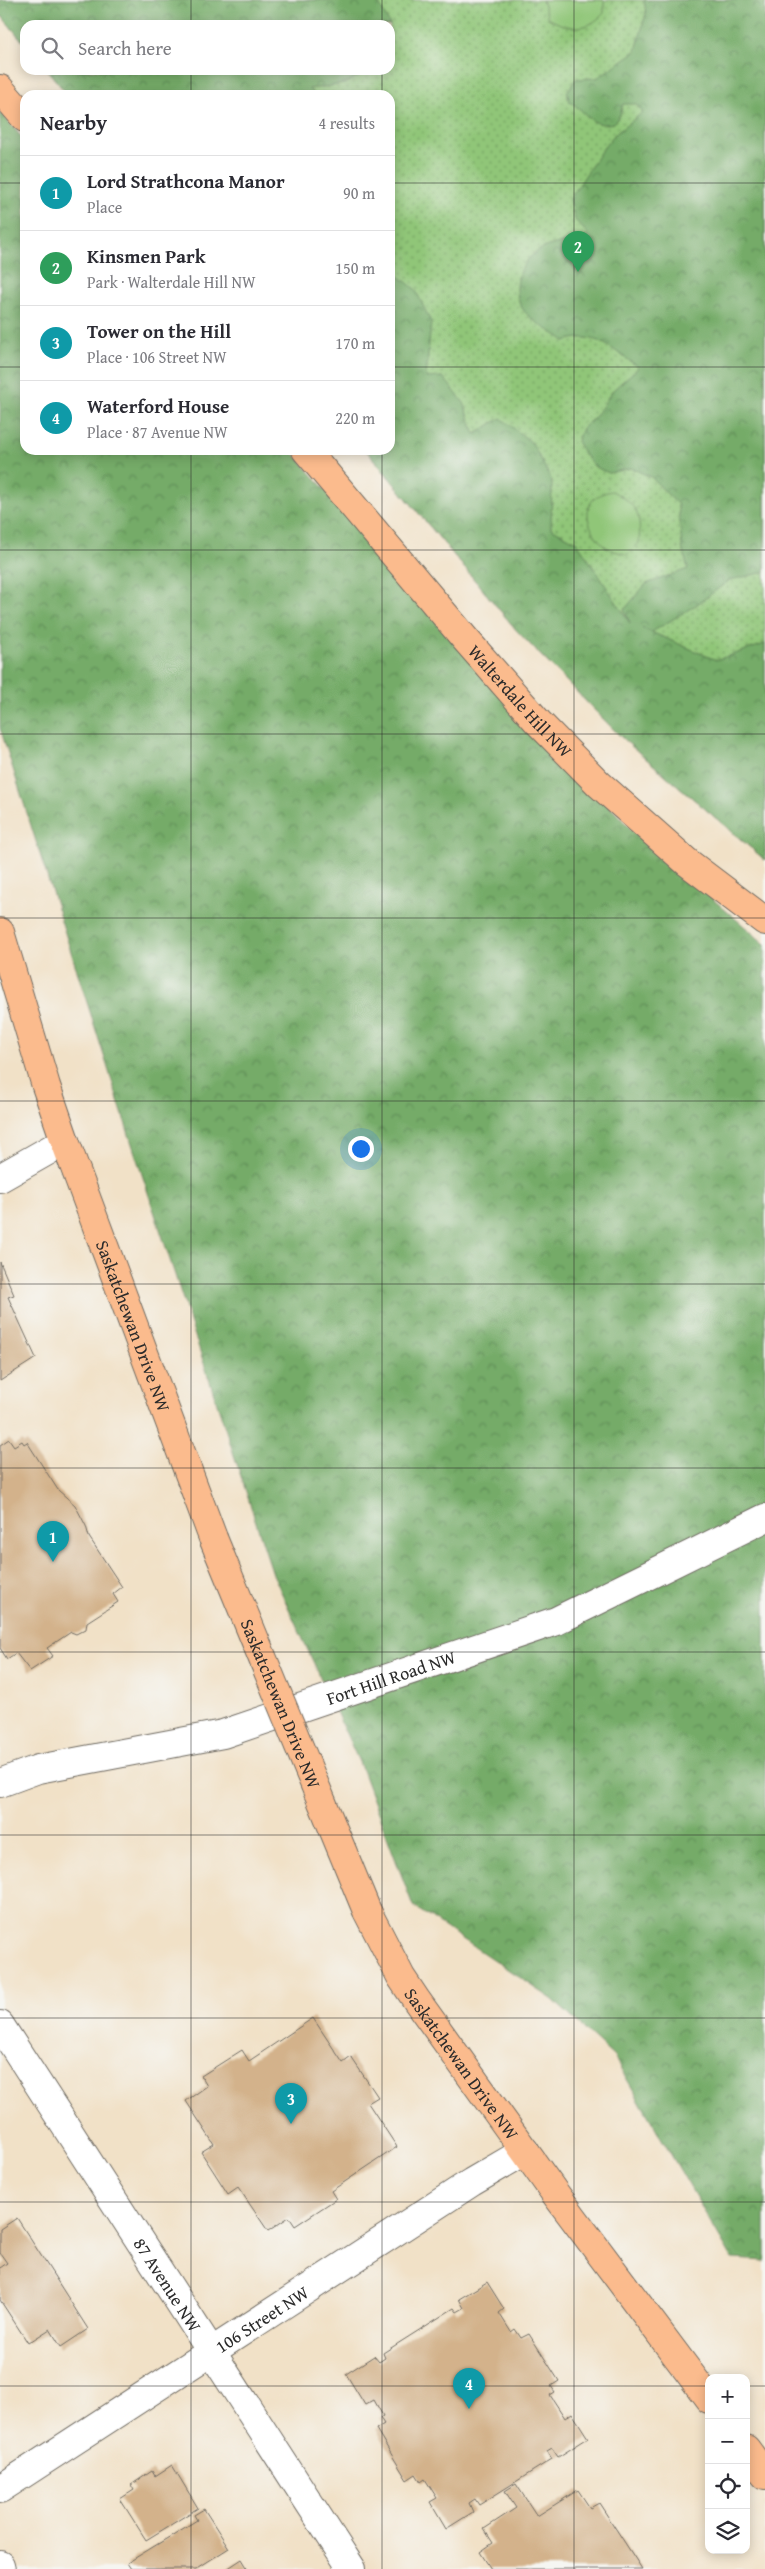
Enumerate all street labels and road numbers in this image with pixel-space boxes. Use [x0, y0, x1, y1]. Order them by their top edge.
street label: Walterdale Hill NW [462, 638, 579, 764]
street label: Saskatchewan Drive NW [90, 1236, 178, 1416]
street label: Saskatchewan Drive NW [234, 1614, 329, 1793]
street label: Fort Hill Road NW [323, 1642, 460, 1712]
street label: Saskatchewan Drive NW [398, 1982, 526, 2146]
street label: 87 Avenue NW [127, 2232, 209, 2338]
street label: 106 Street NW [209, 2278, 314, 2359]

